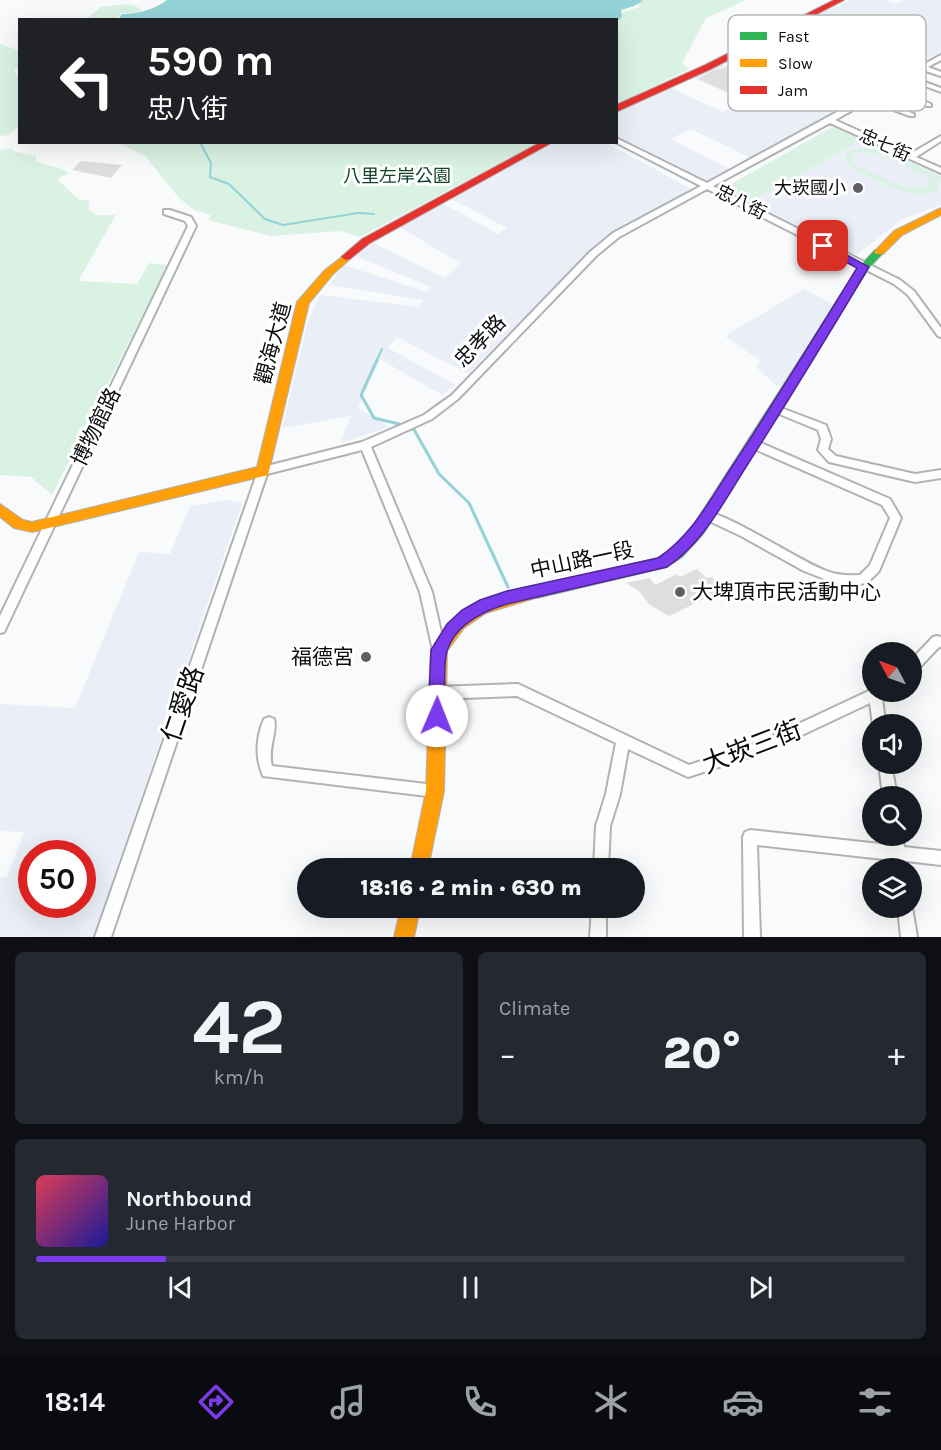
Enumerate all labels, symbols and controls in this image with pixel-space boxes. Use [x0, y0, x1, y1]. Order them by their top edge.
legend [728, 15, 926, 111]
text: Fast [778, 27, 809, 46]
text: 590 m [147, 36, 274, 86]
icon: left [48, 42, 126, 120]
text: Slow [778, 54, 813, 73]
text: Jam [778, 81, 808, 100]
text: 忠八街 [147, 93, 228, 125]
street label: 忠七街 [856, 124, 914, 166]
park label: 八里左岸公園 [343, 165, 451, 187]
place label: 大崁國小 [774, 177, 846, 199]
street label: 忠八街 [712, 180, 770, 224]
marker: 大崁國小 [851, 181, 865, 195]
pin [797, 220, 848, 271]
icon: arrive [806, 229, 839, 262]
street label: 觀海大道 [251, 299, 295, 387]
street label: 忠孝路 [449, 310, 511, 372]
street label: 博物館路 [67, 384, 125, 470]
street label: 中山路一段 [528, 537, 636, 583]
place label: 大埤頂市民活動中心 [692, 580, 881, 604]
marker: 大埤頂市民活動中心 [673, 585, 687, 599]
north arrow [862, 642, 922, 702]
map controls [862, 642, 922, 918]
place label: 福德宮 [291, 645, 354, 669]
marker: 福德宮 [359, 650, 373, 664]
street label: 仁愛路 [156, 662, 210, 746]
position arrow [405, 684, 469, 748]
street label: 大崁三街 [698, 714, 806, 780]
button: sound [862, 714, 922, 774]
button: search [862, 786, 922, 846]
speed limit sign: 50 [18, 840, 96, 918]
button: layers [862, 858, 922, 918]
text: 18:16 · 2 min · 630 m [360, 875, 582, 901]
text: 42 [192, 981, 286, 1073]
text: Climate [499, 997, 570, 1020]
text: 20° [663, 1027, 741, 1079]
text: − [499, 1035, 516, 1073]
text: + [888, 1035, 905, 1073]
text: km/h [214, 1066, 264, 1089]
text: Northbound [126, 1186, 252, 1212]
text: June Harbor [126, 1212, 235, 1235]
icon: previous [164, 1271, 197, 1304]
icon: pause [454, 1271, 487, 1304]
icon: next [744, 1271, 777, 1304]
icon: directions [195, 1381, 237, 1423]
icon: music [327, 1381, 369, 1423]
icon: phone [459, 1381, 501, 1423]
icon: climate [590, 1381, 632, 1423]
icon: car [722, 1381, 764, 1423]
icon: filters [854, 1381, 896, 1423]
text: 18:14 [45, 1386, 105, 1418]

